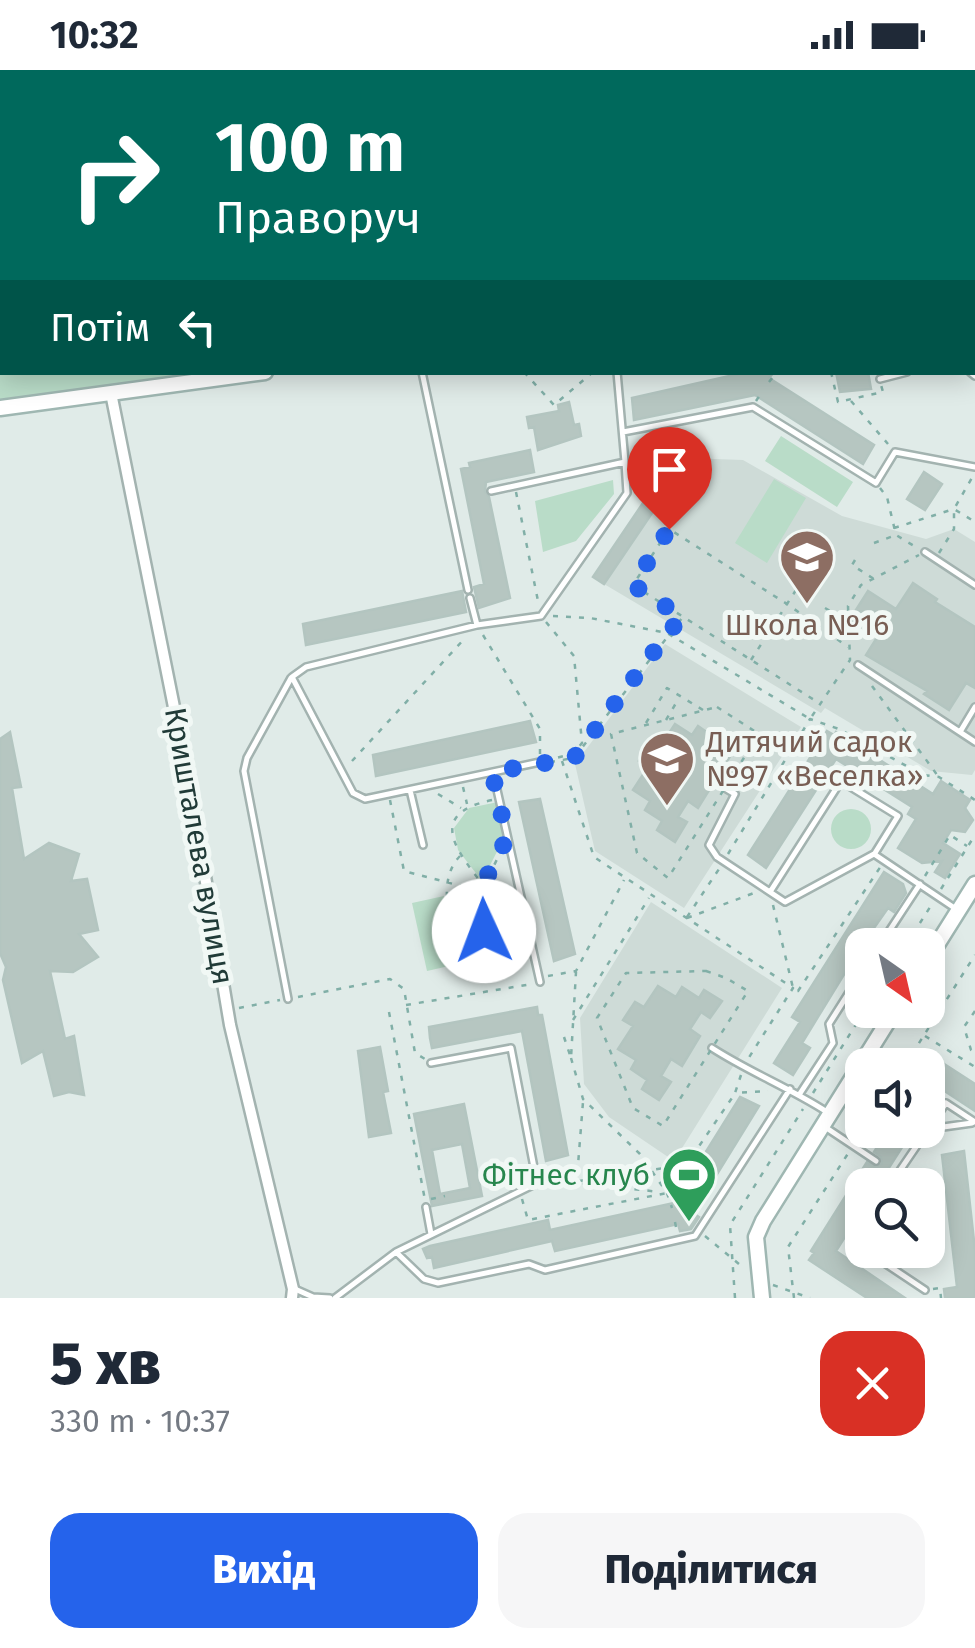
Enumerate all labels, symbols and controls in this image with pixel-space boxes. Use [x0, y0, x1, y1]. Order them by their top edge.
text: 10:32 [50, 12, 139, 58]
text: 100 m [215, 106, 405, 190]
icon: right [50, 110, 180, 240]
text: Праворуч [215, 191, 421, 245]
icon: left [170, 300, 225, 355]
text: Потім [50, 305, 150, 351]
pin [627, 427, 712, 530]
icon: arrive [642, 442, 697, 497]
school or university icon: Школа №16 [777, 527, 837, 606]
place label: Школа №16 [725, 607, 889, 643]
street label: Кришталева вулиця [157, 705, 241, 987]
place label: Дитячий садок №97 «Веселка» [705, 724, 924, 794]
school or university icon: Дитячий садок №97 «Веселка» [637, 729, 697, 808]
position arrow [432, 879, 536, 983]
north arrow [845, 928, 945, 1028]
map controls [845, 928, 945, 1268]
button: sound [845, 1048, 945, 1148]
sports icon: Фітнес клуб [659, 1145, 719, 1224]
place label: Фітнес клуб [482, 1157, 650, 1193]
button: search [845, 1168, 945, 1268]
text: 5 хв [50, 1328, 161, 1400]
button: close [820, 1331, 925, 1436]
text: 330 m · 10:37 [50, 1402, 230, 1440]
button: Вихід [50, 1513, 478, 1628]
button: Поділитися [498, 1513, 925, 1628]

